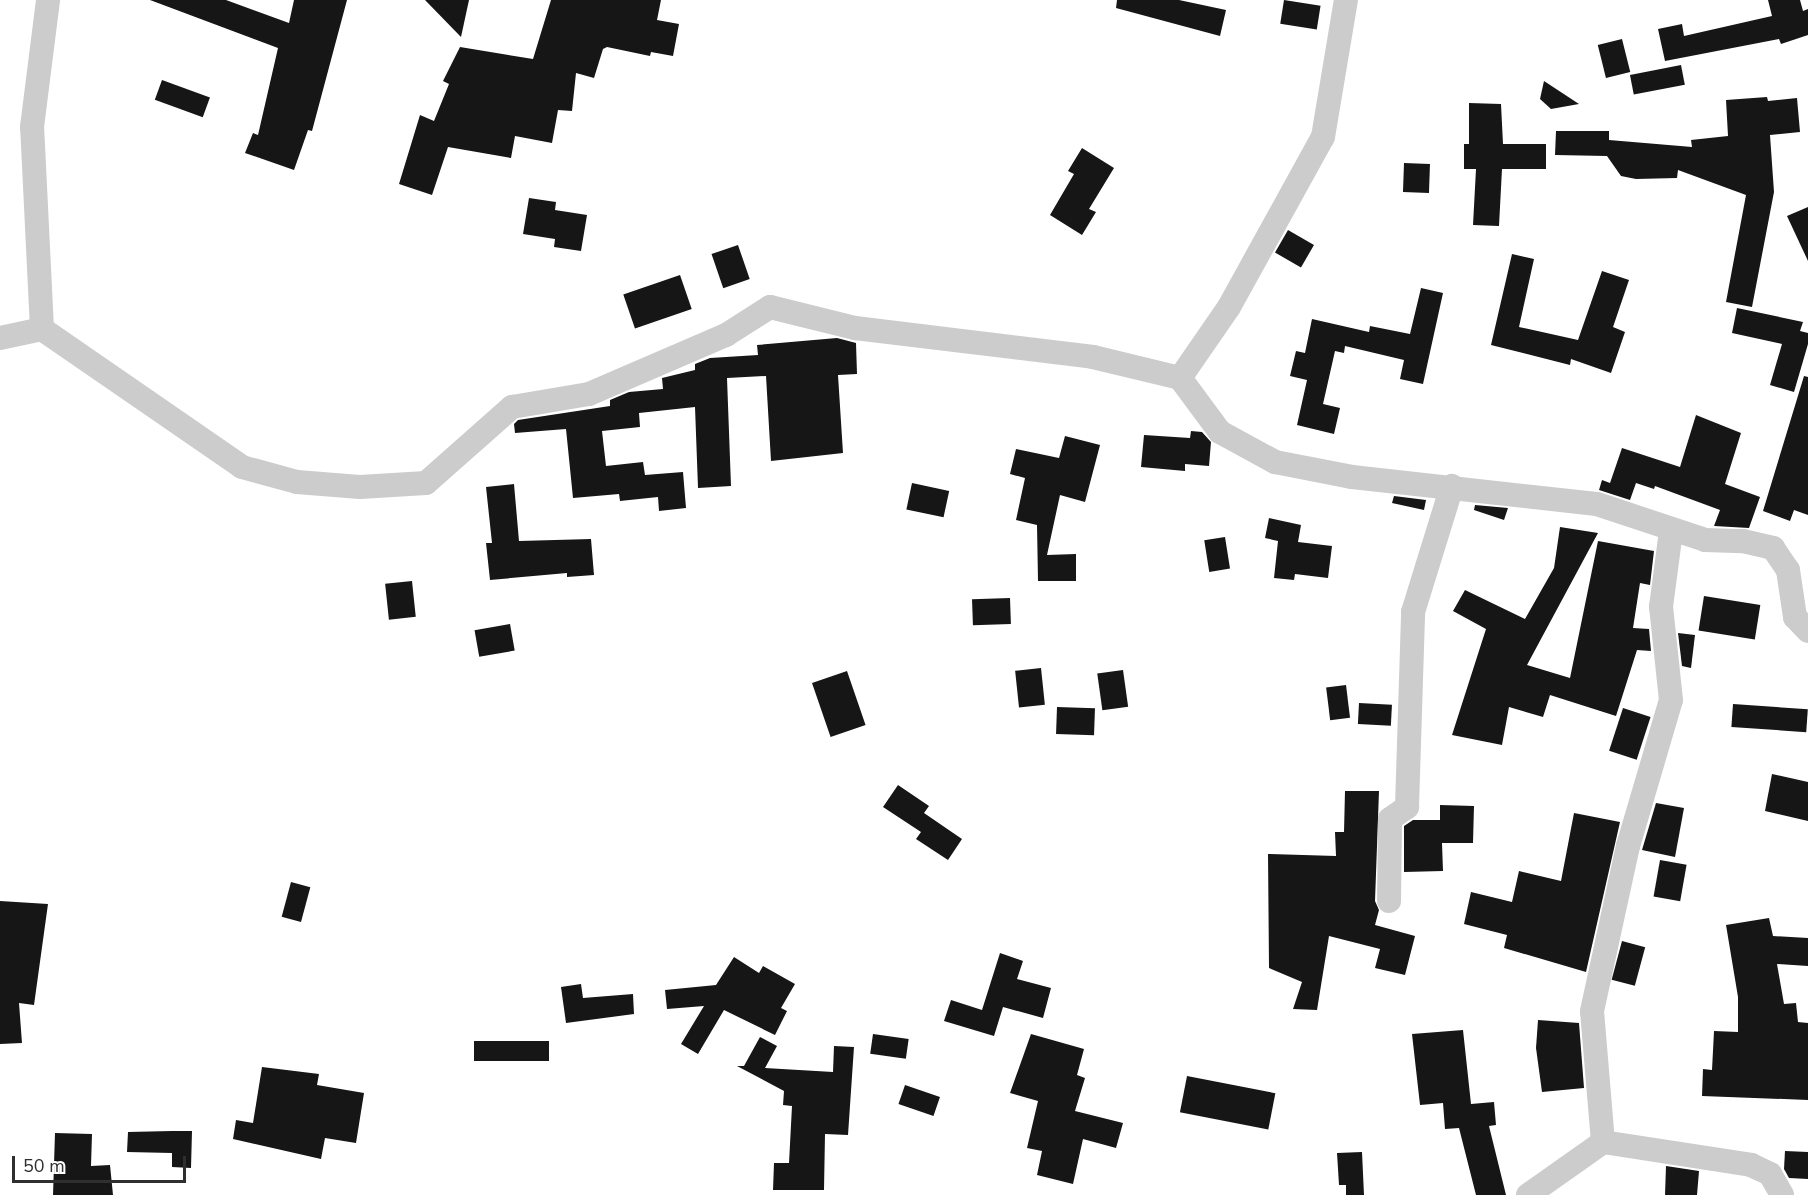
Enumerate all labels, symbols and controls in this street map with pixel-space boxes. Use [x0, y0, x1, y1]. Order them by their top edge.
scale bar [15, 1144, 189, 1182]
text: 50 m [23, 1154, 65, 1178]

